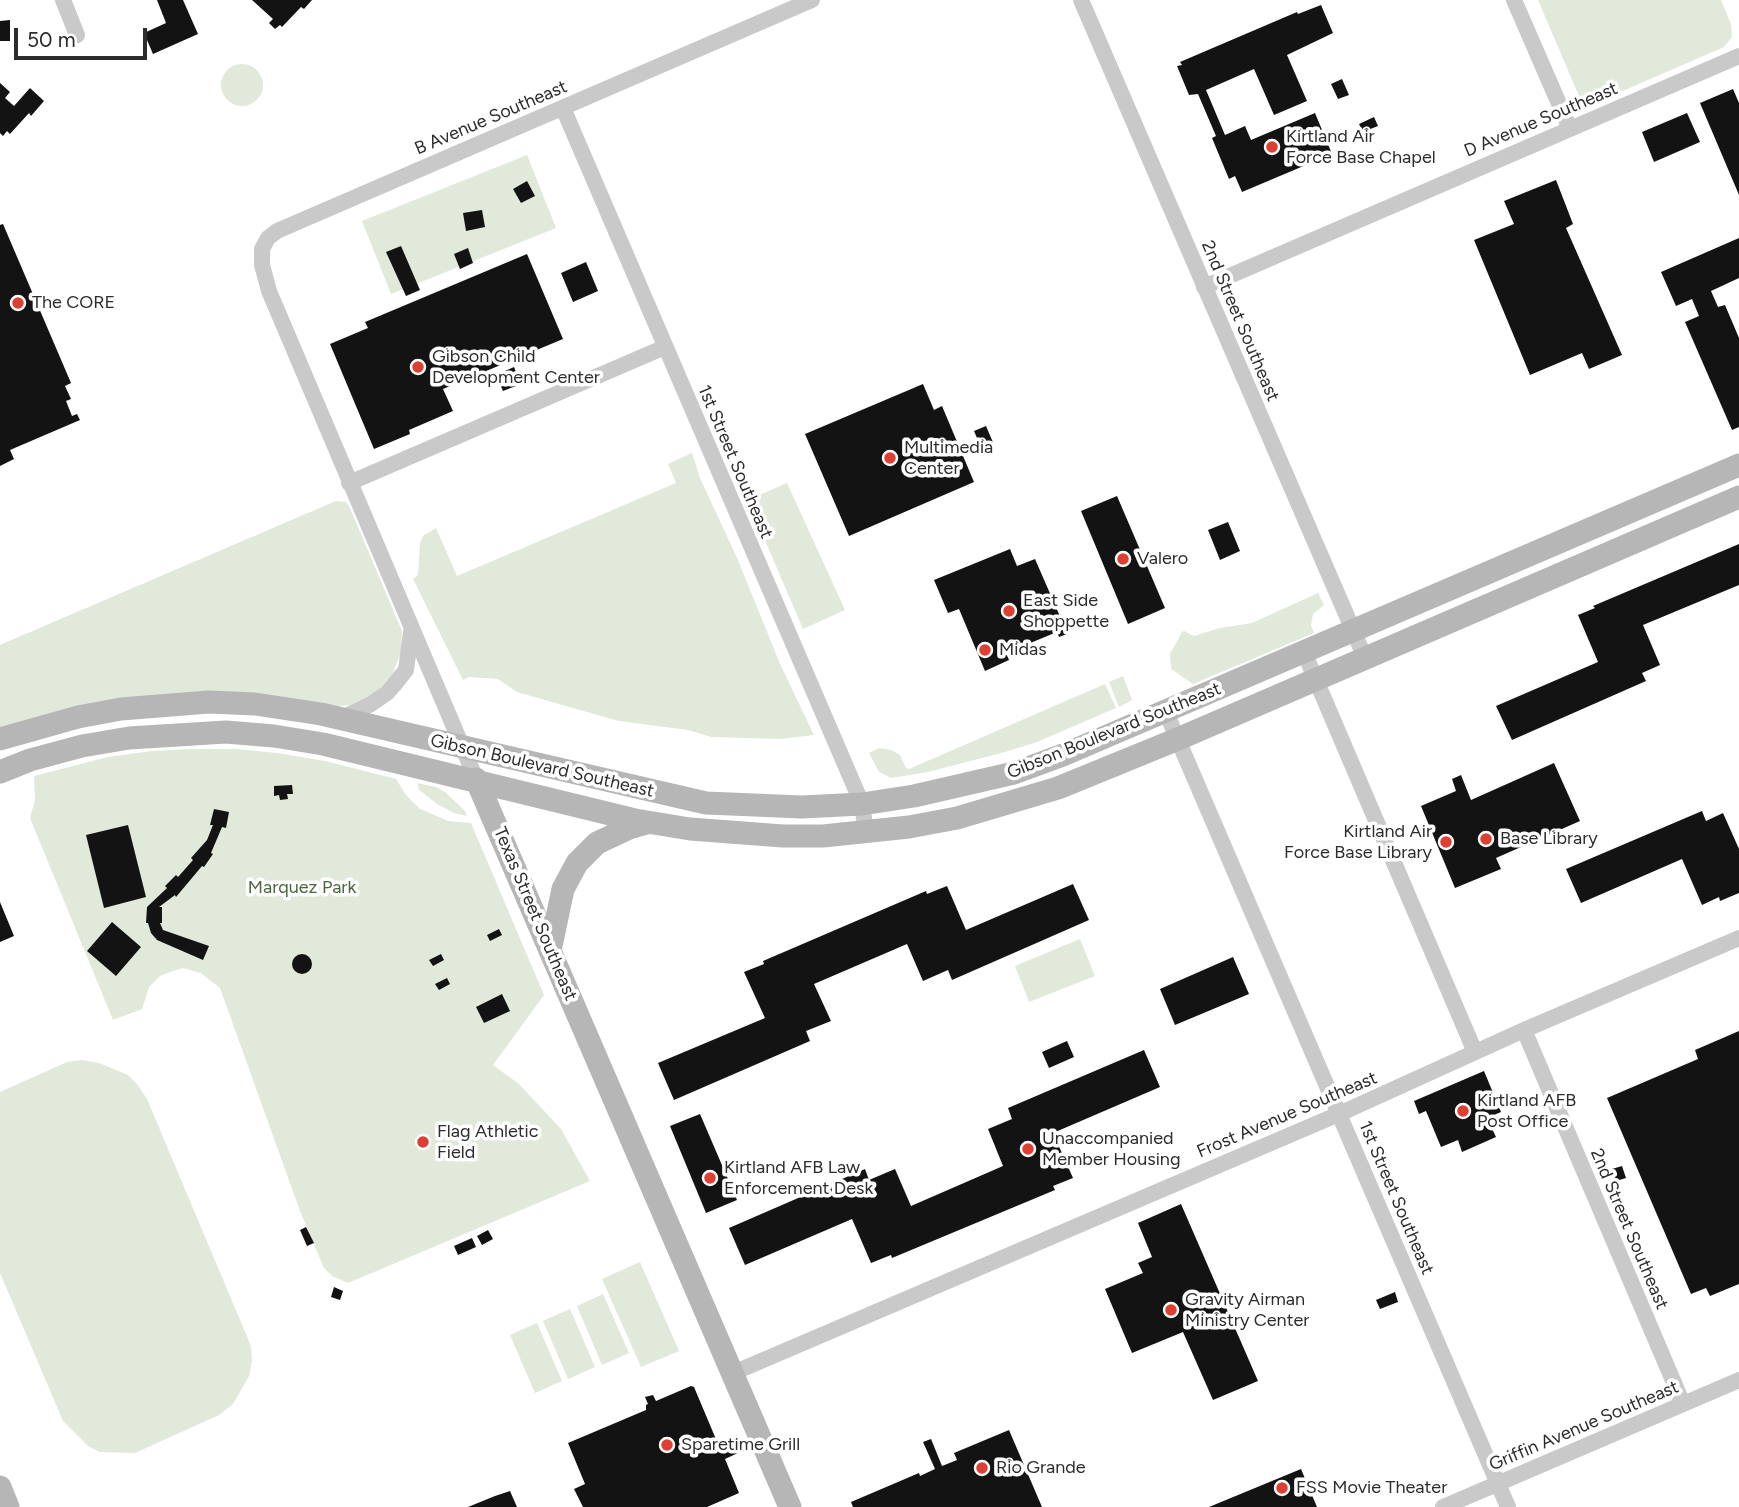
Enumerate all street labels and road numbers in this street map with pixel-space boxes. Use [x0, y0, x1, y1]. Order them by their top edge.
street label: B Avenue Southeast [412, 76, 570, 160]
street label: D Avenue Southeast [1461, 78, 1621, 162]
street label: 2nd Street Southeast [1196, 237, 1284, 405]
street label: 1st Street Southeast [693, 382, 777, 542]
street label: Gibson Boulevard Southeast [1004, 678, 1224, 784]
street label: Gibson Boulevard Southeast [428, 730, 656, 802]
street label: Texas Street Southeast [489, 824, 581, 1004]
street label: Frost Avenue Southeast [1194, 1067, 1380, 1163]
street label: 1st Street Southeast [1354, 1118, 1438, 1278]
street label: 2nd Street Southeast [1585, 1145, 1673, 1313]
street label: Griffin Avenue Southeast [1486, 1376, 1682, 1476]

